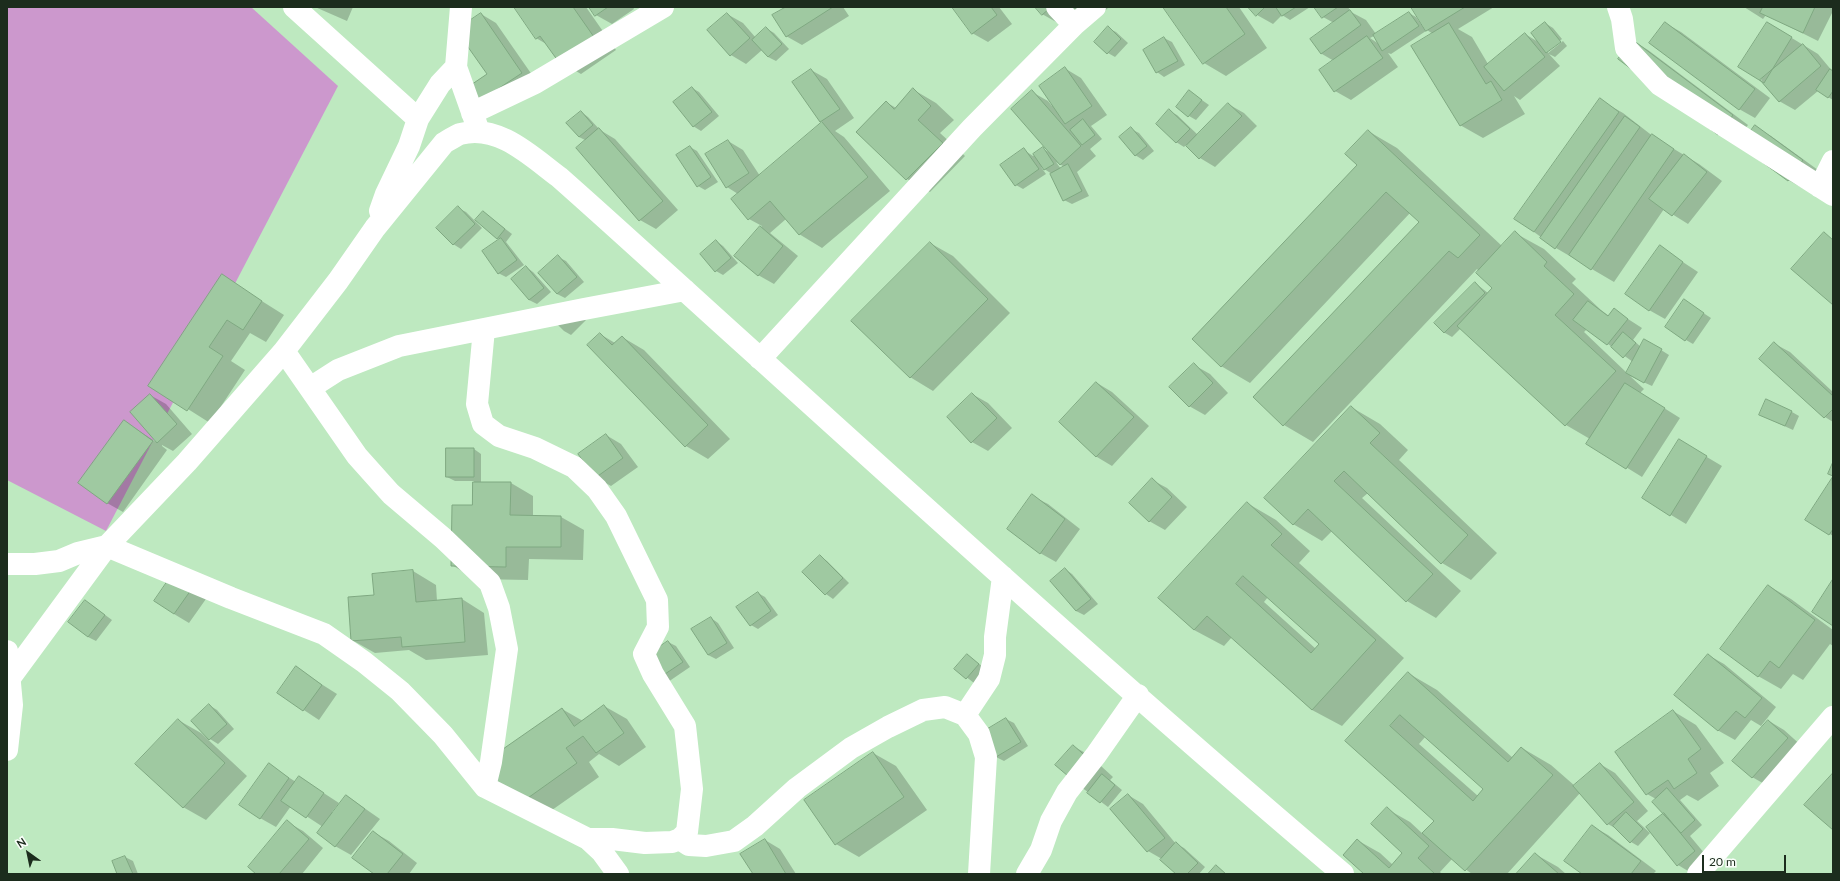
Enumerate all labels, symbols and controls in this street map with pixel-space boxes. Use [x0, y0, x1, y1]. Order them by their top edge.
north arrow [8, 833, 48, 873]
text: N [14, 835, 28, 850]
scale bar [1704, 847, 1788, 873]
text: 20 m [1709, 854, 1736, 869]

